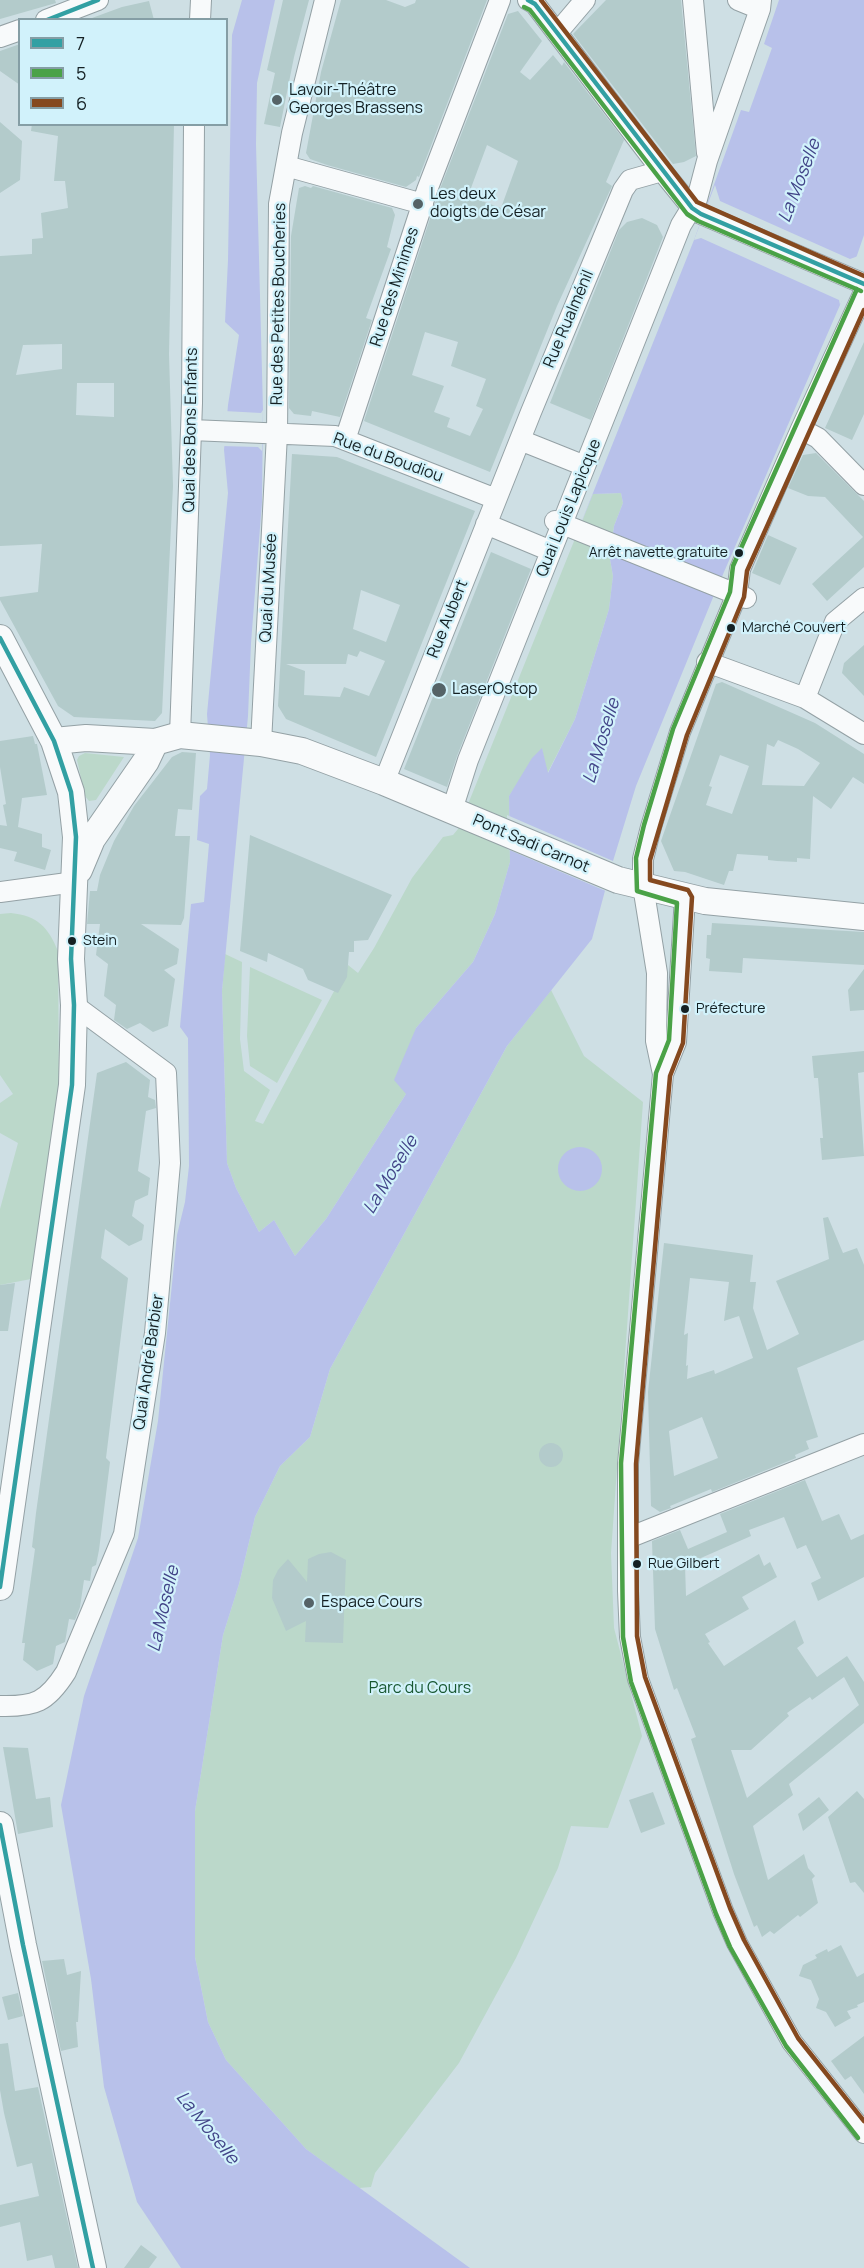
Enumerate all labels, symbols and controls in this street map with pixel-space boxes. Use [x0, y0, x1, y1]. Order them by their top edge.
legend [18, 18, 228, 126]
text: 7 [76, 31, 85, 55]
text: 5 [76, 61, 86, 85]
place label: Lavoir-Théâtre Georges Brassens [289, 81, 423, 119]
text: 6 [76, 91, 87, 115]
marker: Lavoir-Théâtre Georges Brassens [270, 93, 284, 107]
water label: La Moselle [774, 136, 826, 226]
place label: Les deux doigts de César [430, 185, 546, 223]
marker: Les deux doigts de César [411, 197, 425, 211]
street label: Rue des Petites Boucheries [268, 203, 290, 405]
street label: Rue des Minimes [367, 225, 423, 349]
street label: Rue Rualménil [540, 267, 598, 371]
street label: Quai des Bons Enfants [180, 347, 202, 513]
street label: Rue du Boudiou [331, 429, 445, 487]
street label: Quai Louis Lapicque [533, 436, 605, 580]
street label: Quai du Musée [257, 533, 281, 643]
place label: Arrêt navette gratuite [589, 545, 728, 561]
marker: Arrêt navette gratuite [733, 547, 745, 559]
street label: Rue Aubert [424, 577, 472, 661]
place label: Marché Couvert [742, 620, 846, 636]
marker: Marché Couvert [725, 622, 737, 634]
place label: LaserOstop [452, 680, 538, 700]
marker: LaserOstop [430, 681, 448, 699]
water label: La Moselle [579, 696, 625, 786]
street label: Pont Sadi Carnot [470, 811, 592, 877]
place label: Stein [83, 933, 117, 949]
marker: Stein [66, 935, 78, 947]
place label: Préfecture [696, 1001, 765, 1017]
marker: Préfecture [679, 1003, 691, 1015]
water label: La Moselle [359, 1132, 423, 1218]
street label: Quai André Barbier [130, 1293, 168, 1431]
place label: Rue Gilbert [648, 1556, 720, 1572]
marker: Rue Gilbert [631, 1558, 643, 1570]
water label: La Moselle [144, 1564, 184, 1654]
place label: Espace Cours [321, 1593, 422, 1613]
marker: Espace Cours [302, 1596, 316, 1610]
park label: Parc du Cours [369, 1679, 471, 1699]
water label: La Moselle [171, 2087, 243, 2169]

